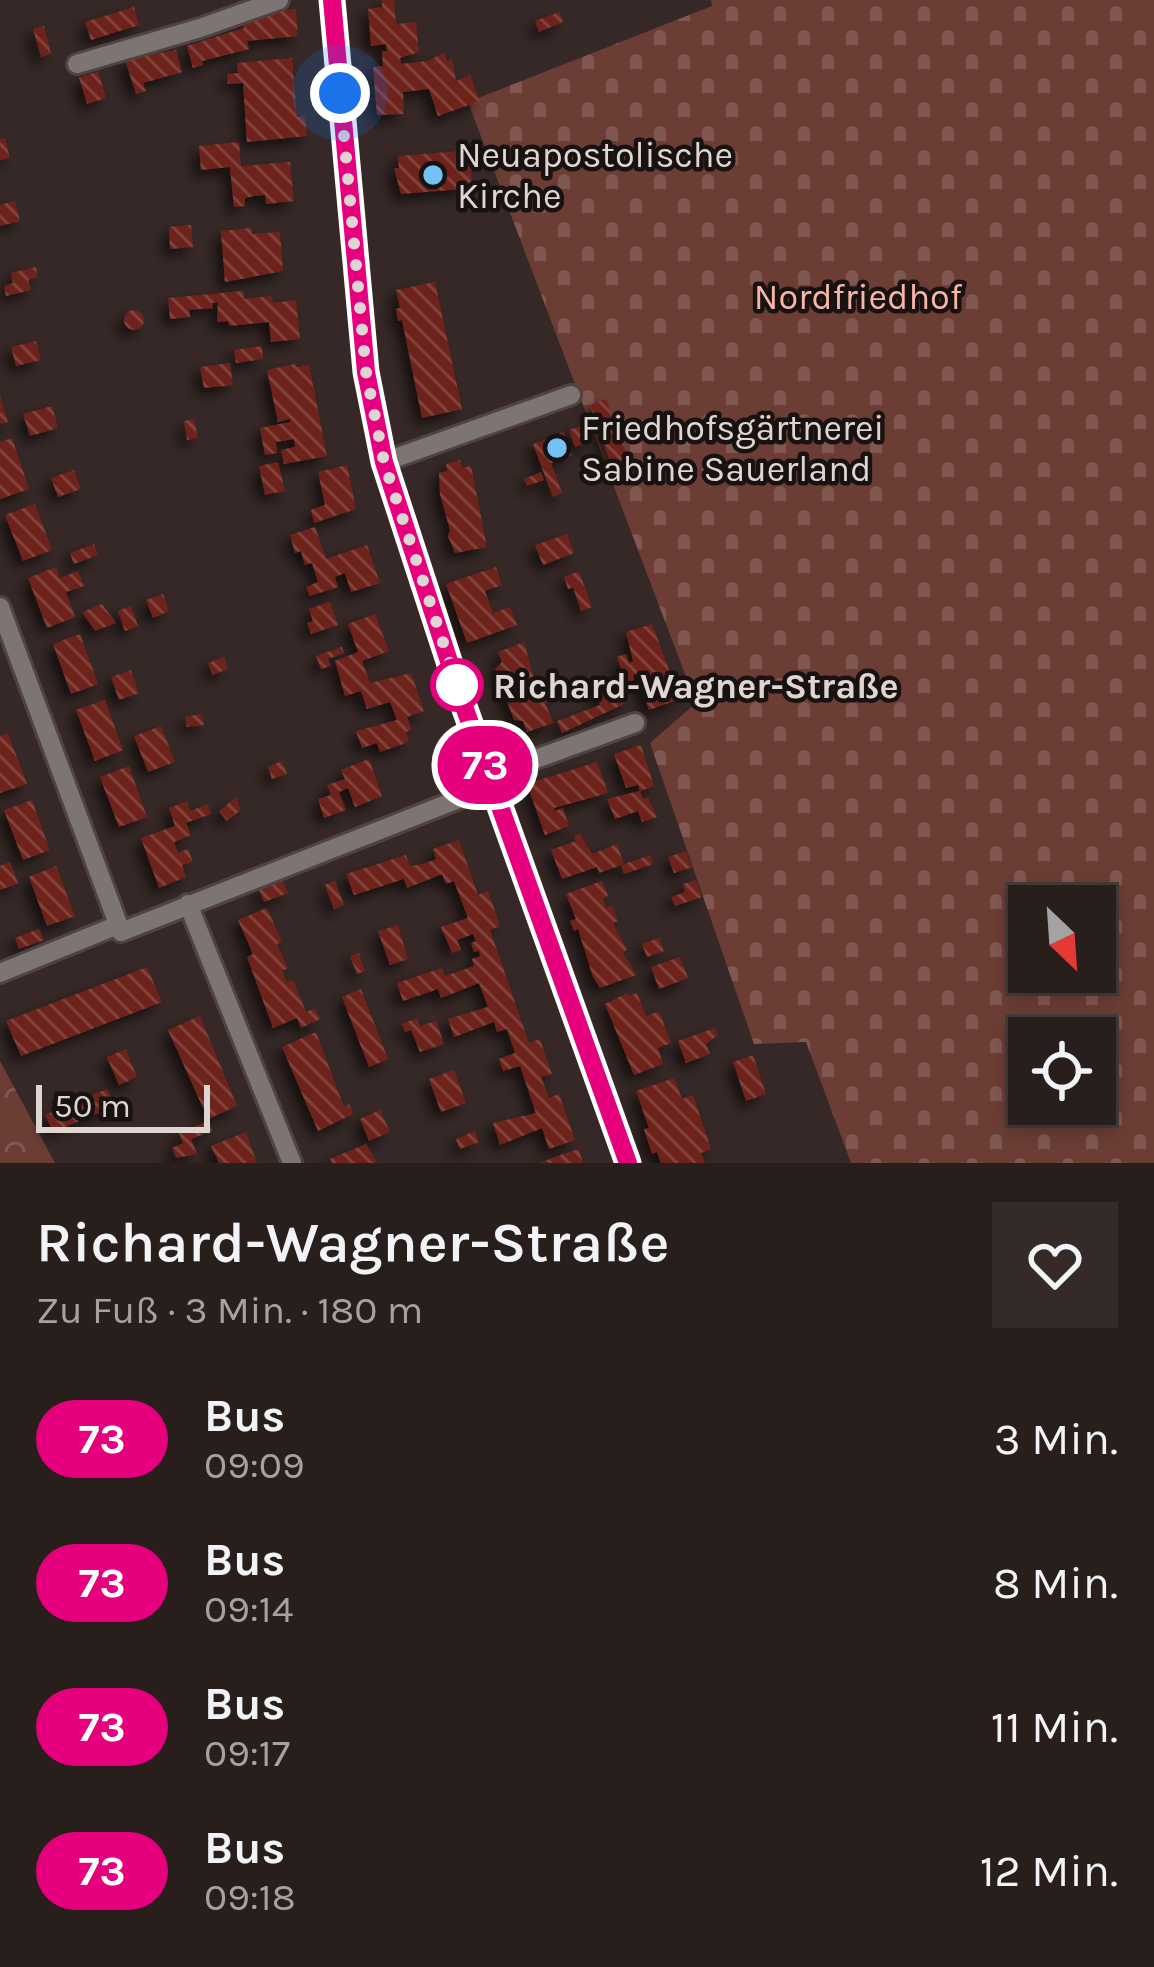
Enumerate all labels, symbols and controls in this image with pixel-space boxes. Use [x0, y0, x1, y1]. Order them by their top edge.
your location [310, 63, 370, 123]
place label: Neuapostolische Kirche [457, 134, 733, 217]
marker: Neuapostolische Kirche [420, 162, 446, 188]
park label: Nordfriedhof [754, 276, 963, 318]
place label: Friedhofsgärtnerei Sabine Sauerland [581, 407, 884, 490]
marker: Friedhofsgärtnerei Sabine Sauerland [544, 435, 570, 461]
marker: Richard-Wagner-Straße [432, 660, 482, 710]
place label: Richard-Wagner-Straße [493, 665, 899, 708]
line badge: 73 [431, 726, 539, 804]
text: 73 [461, 740, 509, 790]
north arrow [1008, 885, 1116, 993]
map controls [1008, 885, 1116, 1125]
button: locate [1008, 1017, 1116, 1125]
scale bar [36, 1079, 210, 1132]
text: 50 m [54, 1087, 131, 1125]
button: heart [992, 1202, 1118, 1328]
text: Richard-Wagner-Straße [36, 1209, 669, 1275]
text: Zu Fuß · 3 Min. · 180 m [36, 1287, 423, 1333]
text: Bus [204, 1390, 285, 1442]
text: 3 Min. [994, 1413, 1118, 1465]
text: 73 [78, 1414, 126, 1464]
text: 09:09 [204, 1442, 305, 1488]
text: Bus [204, 1534, 285, 1586]
text: 8 Min. [993, 1557, 1118, 1609]
text: 73 [78, 1558, 126, 1608]
text: 09:14 [204, 1586, 293, 1632]
text: Bus [204, 1678, 285, 1730]
text: 11 Min. [991, 1701, 1118, 1753]
text: 73 [78, 1702, 126, 1752]
text: 09:17 [204, 1730, 290, 1776]
text: Bus [204, 1822, 285, 1874]
text: 12 Min. [980, 1845, 1118, 1897]
text: 73 [78, 1846, 126, 1896]
text: 09:18 [204, 1874, 296, 1920]

